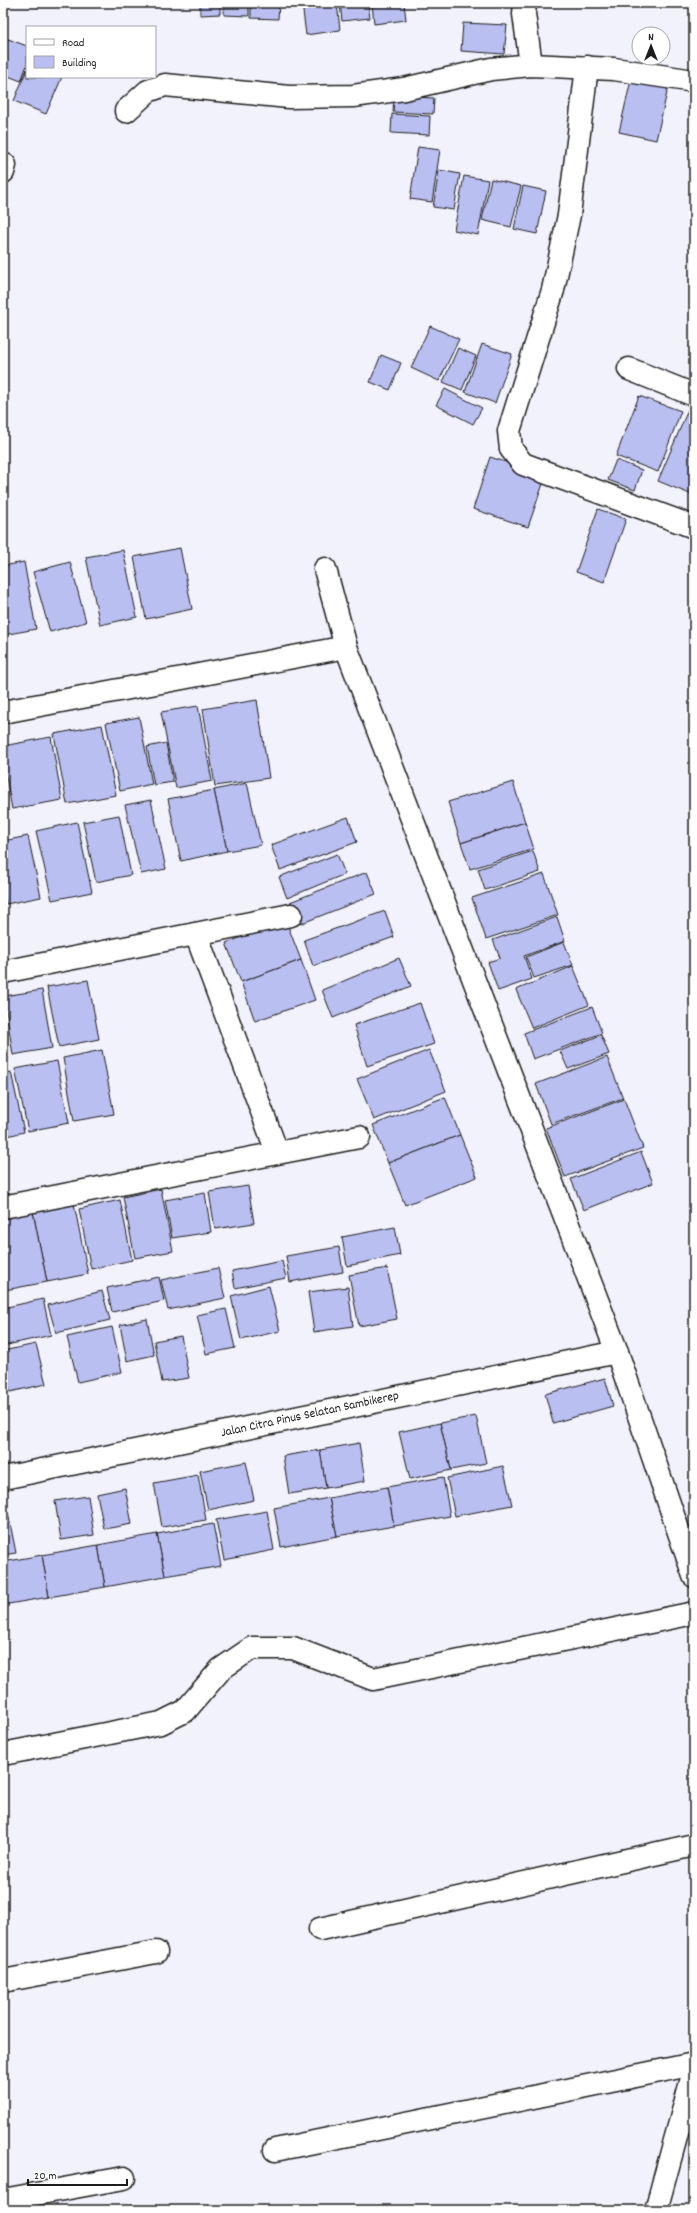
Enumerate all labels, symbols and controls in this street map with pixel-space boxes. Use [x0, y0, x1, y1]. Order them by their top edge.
legend [26, 26, 156, 78]
north arrow [631, 26, 671, 66]
text: N [648, 30, 654, 46]
text: Road [62, 35, 84, 52]
text: Building [62, 55, 97, 72]
street label: Jalan Citra Pinus Selatan Sambikerep [219, 1387, 401, 1443]
scale bar [28, 2161, 127, 2187]
text: 20 m [34, 2168, 57, 2185]

